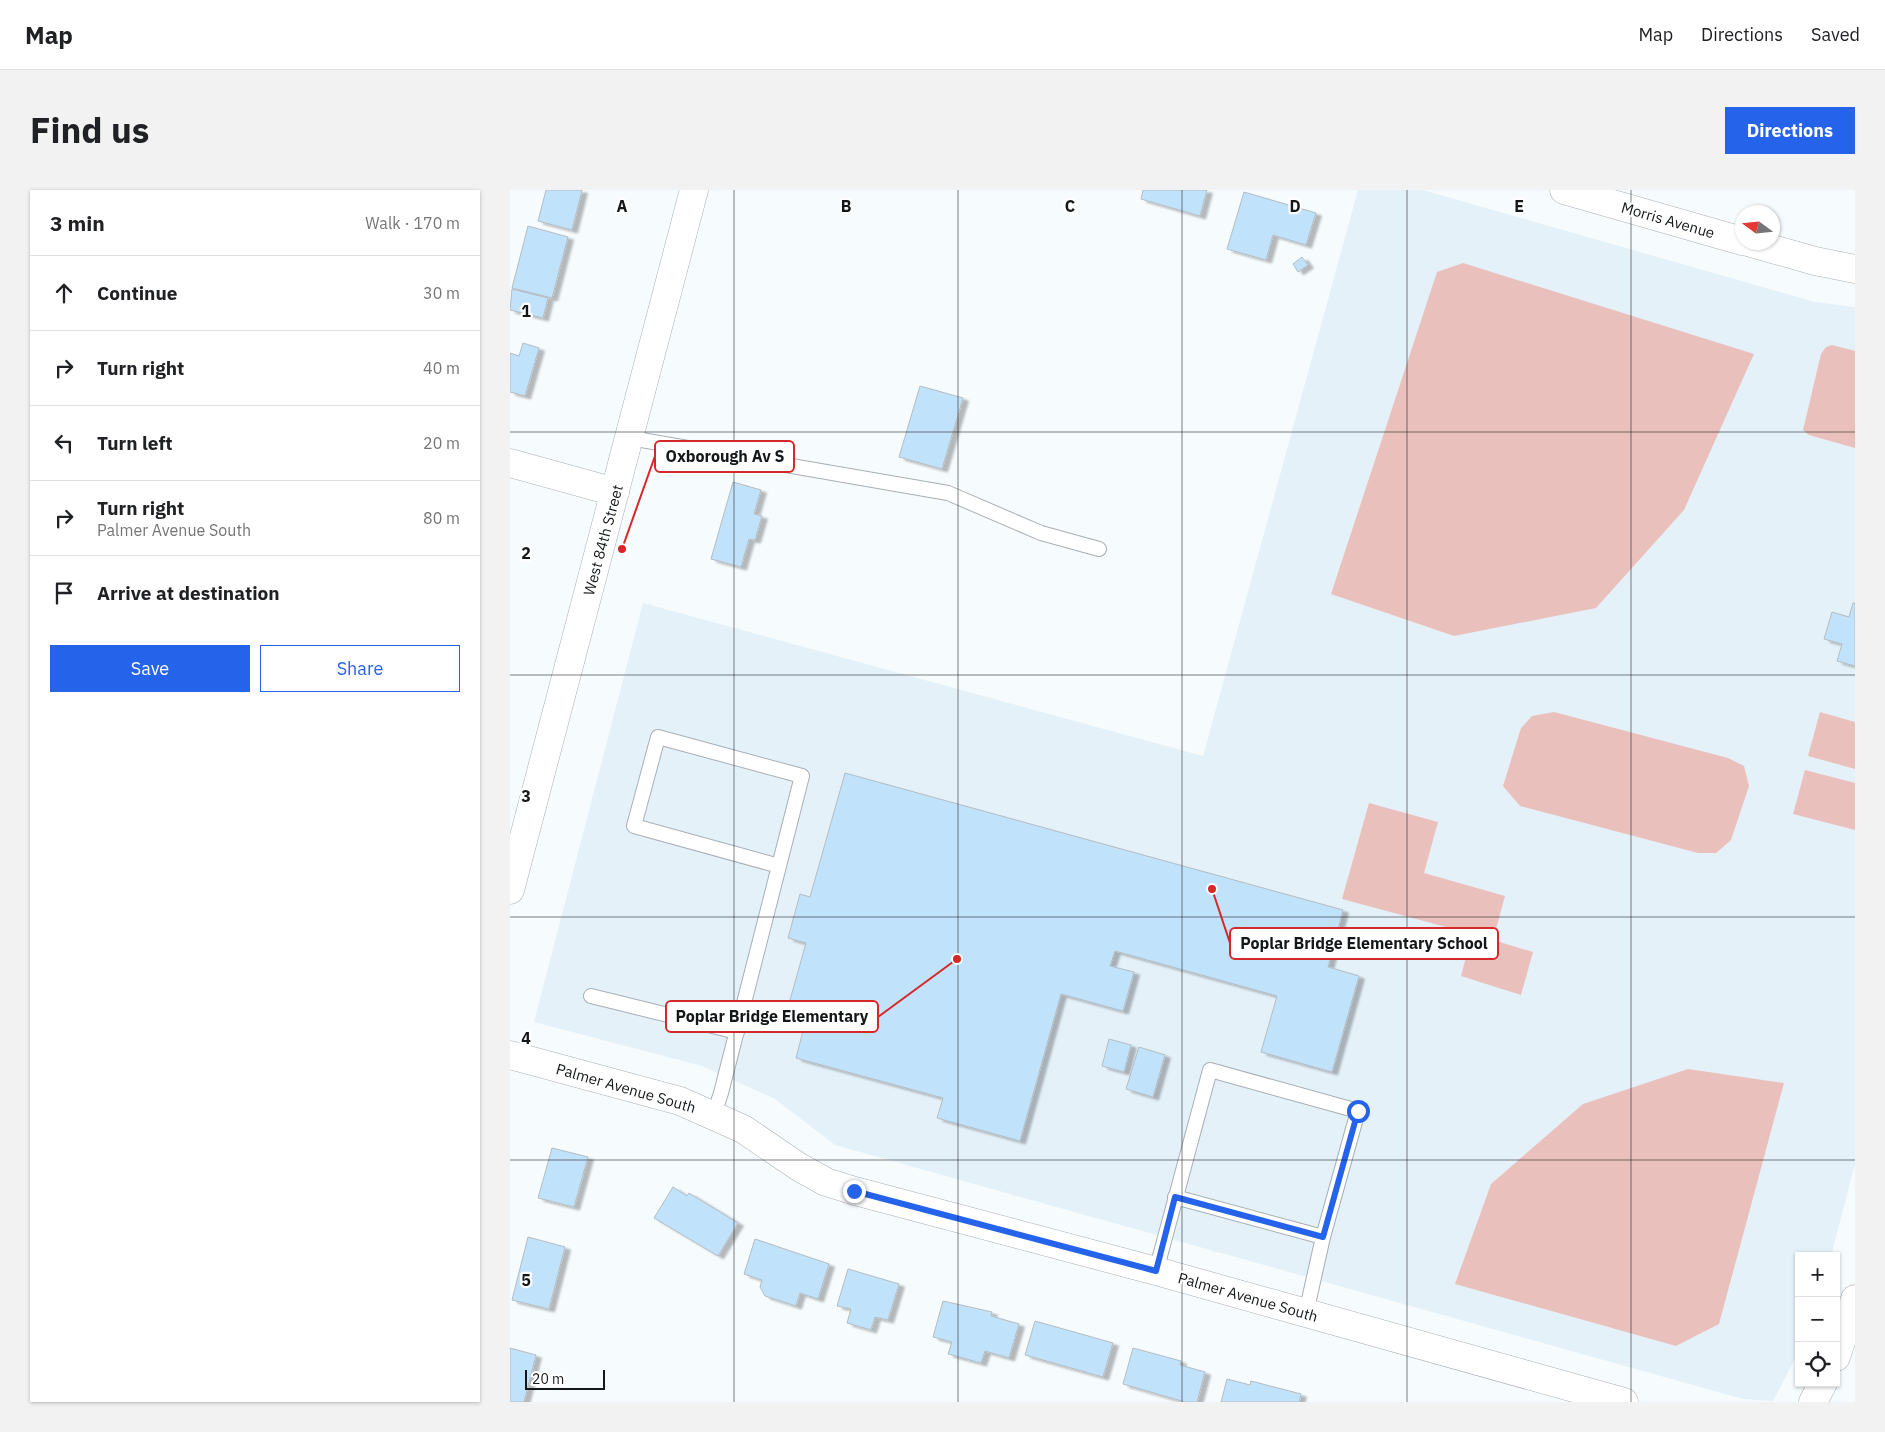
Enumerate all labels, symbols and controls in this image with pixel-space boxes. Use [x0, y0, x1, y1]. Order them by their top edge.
text: Map [25, 19, 73, 51]
text: Map [1638, 23, 1673, 46]
text: Directions [1701, 23, 1783, 46]
text: Saved [1811, 23, 1860, 46]
text: Find us [30, 107, 149, 153]
button: Directions [1725, 107, 1855, 154]
text: A [617, 196, 628, 216]
text: B [841, 196, 852, 216]
text: C [1065, 196, 1075, 216]
text: D [1289, 196, 1301, 216]
text: E [1514, 196, 1524, 216]
street label: Morris Avenue [1619, 198, 1717, 242]
north arrow [1735, 205, 1780, 250]
text: 3 min [50, 209, 105, 237]
text: Walk · 170 m [365, 213, 460, 233]
icon: ahead [50, 279, 78, 307]
text: Continue [97, 281, 177, 305]
text: 30 m [423, 283, 460, 303]
text: 1 [521, 301, 531, 321]
icon: right [50, 354, 78, 382]
text: Turn right [97, 356, 184, 380]
text: 40 m [423, 358, 460, 378]
icon: left [50, 429, 78, 457]
text: Turn left [97, 431, 173, 455]
text: 20 m [423, 433, 460, 453]
callout: Oxborough Av S [655, 441, 794, 472]
text: Oxborough Av S [665, 446, 785, 466]
street label: West 84th Street [579, 483, 627, 597]
text: Turn right [97, 496, 184, 520]
icon: right [50, 504, 78, 532]
text: 80 m [423, 508, 460, 528]
text: Palmer Avenue South [97, 520, 251, 540]
text: 2 [521, 543, 531, 563]
icon: arrive [50, 579, 78, 607]
text: Arrive at destination [97, 581, 280, 605]
button: Save [50, 645, 250, 692]
button: Share [260, 645, 460, 692]
text: 3 [521, 786, 531, 806]
callout: Poplar Bridge Elementary School [1230, 928, 1498, 959]
text: Poplar Bridge Elementary School [1240, 933, 1488, 953]
callout: Poplar Bridge Elementary [666, 1001, 878, 1032]
text: Poplar Bridge Elementary [676, 1006, 869, 1026]
text: 4 [521, 1028, 531, 1048]
street label: Palmer Avenue South [554, 1059, 698, 1117]
route start [1347, 1100, 1370, 1123]
route end [843, 1180, 866, 1203]
map controls [1795, 1252, 1840, 1387]
button: + [1795, 1252, 1840, 1297]
street label: Palmer Avenue South [1176, 1268, 1320, 1326]
text: 5 [521, 1270, 531, 1290]
button: − [1795, 1297, 1840, 1342]
button: locate [1795, 1342, 1840, 1387]
scale bar [525, 1367, 605, 1390]
text: 20 m [532, 1370, 564, 1388]

